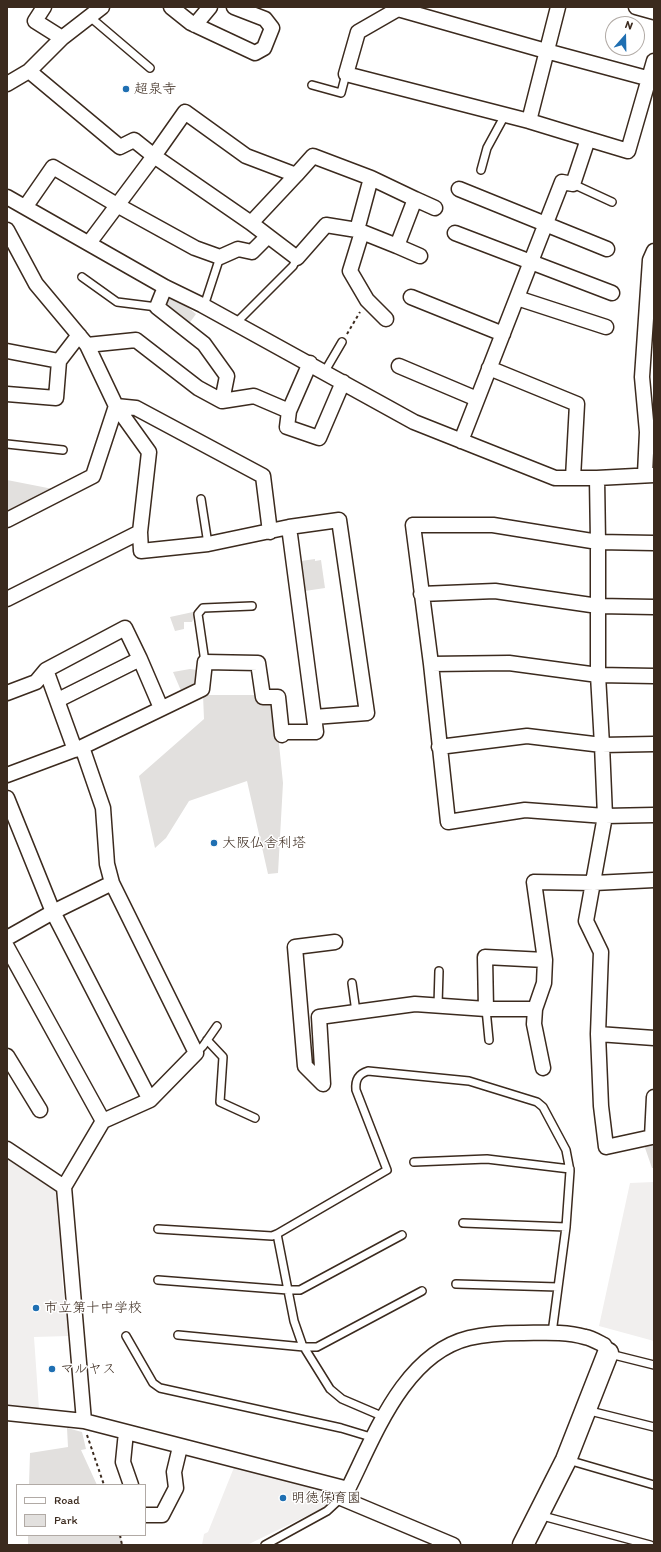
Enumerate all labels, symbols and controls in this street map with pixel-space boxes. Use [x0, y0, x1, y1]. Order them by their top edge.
north arrow [605, 16, 645, 56]
text: N [623, 18, 635, 33]
place label: 超泉寺 [134, 81, 176, 97]
marker: 超泉寺 [121, 84, 131, 94]
place label: 大阪仏舎利塔 [222, 835, 306, 851]
marker: 大阪仏舎利塔 [209, 838, 219, 848]
place label: 市立第十中学校 [44, 1300, 142, 1316]
marker: 市立第十中学校 [31, 1303, 41, 1313]
place label: マルヤス [60, 1361, 116, 1377]
marker: マルヤス [47, 1364, 57, 1374]
legend [16, 1484, 146, 1536]
place label: 明徳保育園 [291, 1490, 361, 1506]
text: Road [54, 1493, 80, 1507]
marker: 明徳保育園 [278, 1493, 288, 1503]
text: Park [54, 1513, 78, 1527]

